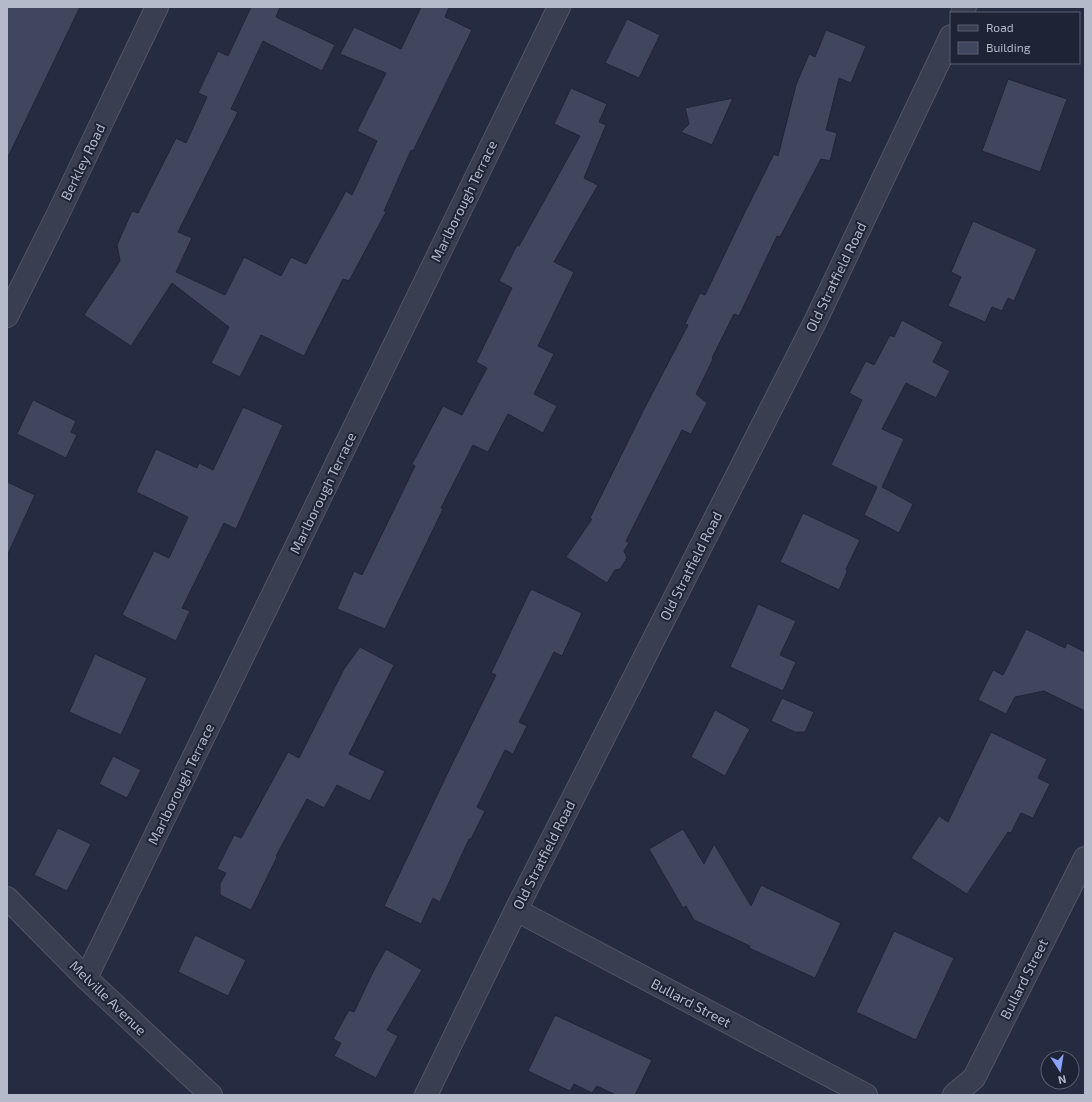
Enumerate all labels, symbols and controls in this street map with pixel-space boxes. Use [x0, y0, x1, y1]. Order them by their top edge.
legend [950, 12, 1080, 64]
text: Road [986, 20, 1014, 34]
text: Building [986, 40, 1031, 54]
street label: Berkley Road [57, 121, 108, 203]
street label: Marlborough Terrace [427, 137, 500, 264]
street label: Old Stratfield Road [802, 219, 869, 334]
street label: Marlborough Terrace [286, 429, 359, 556]
street label: Old Stratfield Road [656, 508, 725, 623]
street label: Marlborough Terrace [144, 720, 217, 847]
street label: Old Stratfield Road [509, 797, 578, 912]
street label: Bullard Street [996, 936, 1051, 1022]
street label: Melville Avenue [66, 957, 150, 1039]
street label: Bullard Street [648, 974, 734, 1031]
north arrow [1040, 1050, 1080, 1090]
text: N [1057, 1073, 1067, 1087]

